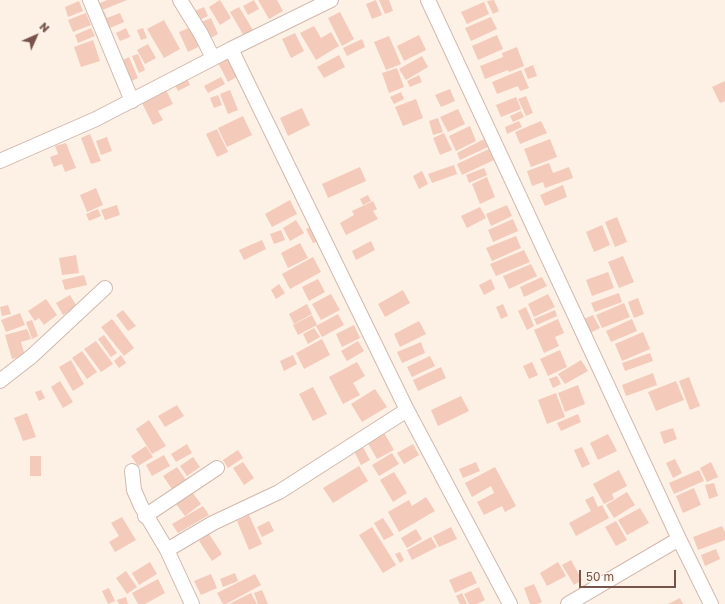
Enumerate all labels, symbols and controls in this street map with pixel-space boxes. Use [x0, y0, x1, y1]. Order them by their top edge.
north arrow [16, 16, 56, 56]
text: N [37, 20, 52, 35]
scale bar [581, 562, 678, 588]
text: 50 m [586, 569, 614, 584]

